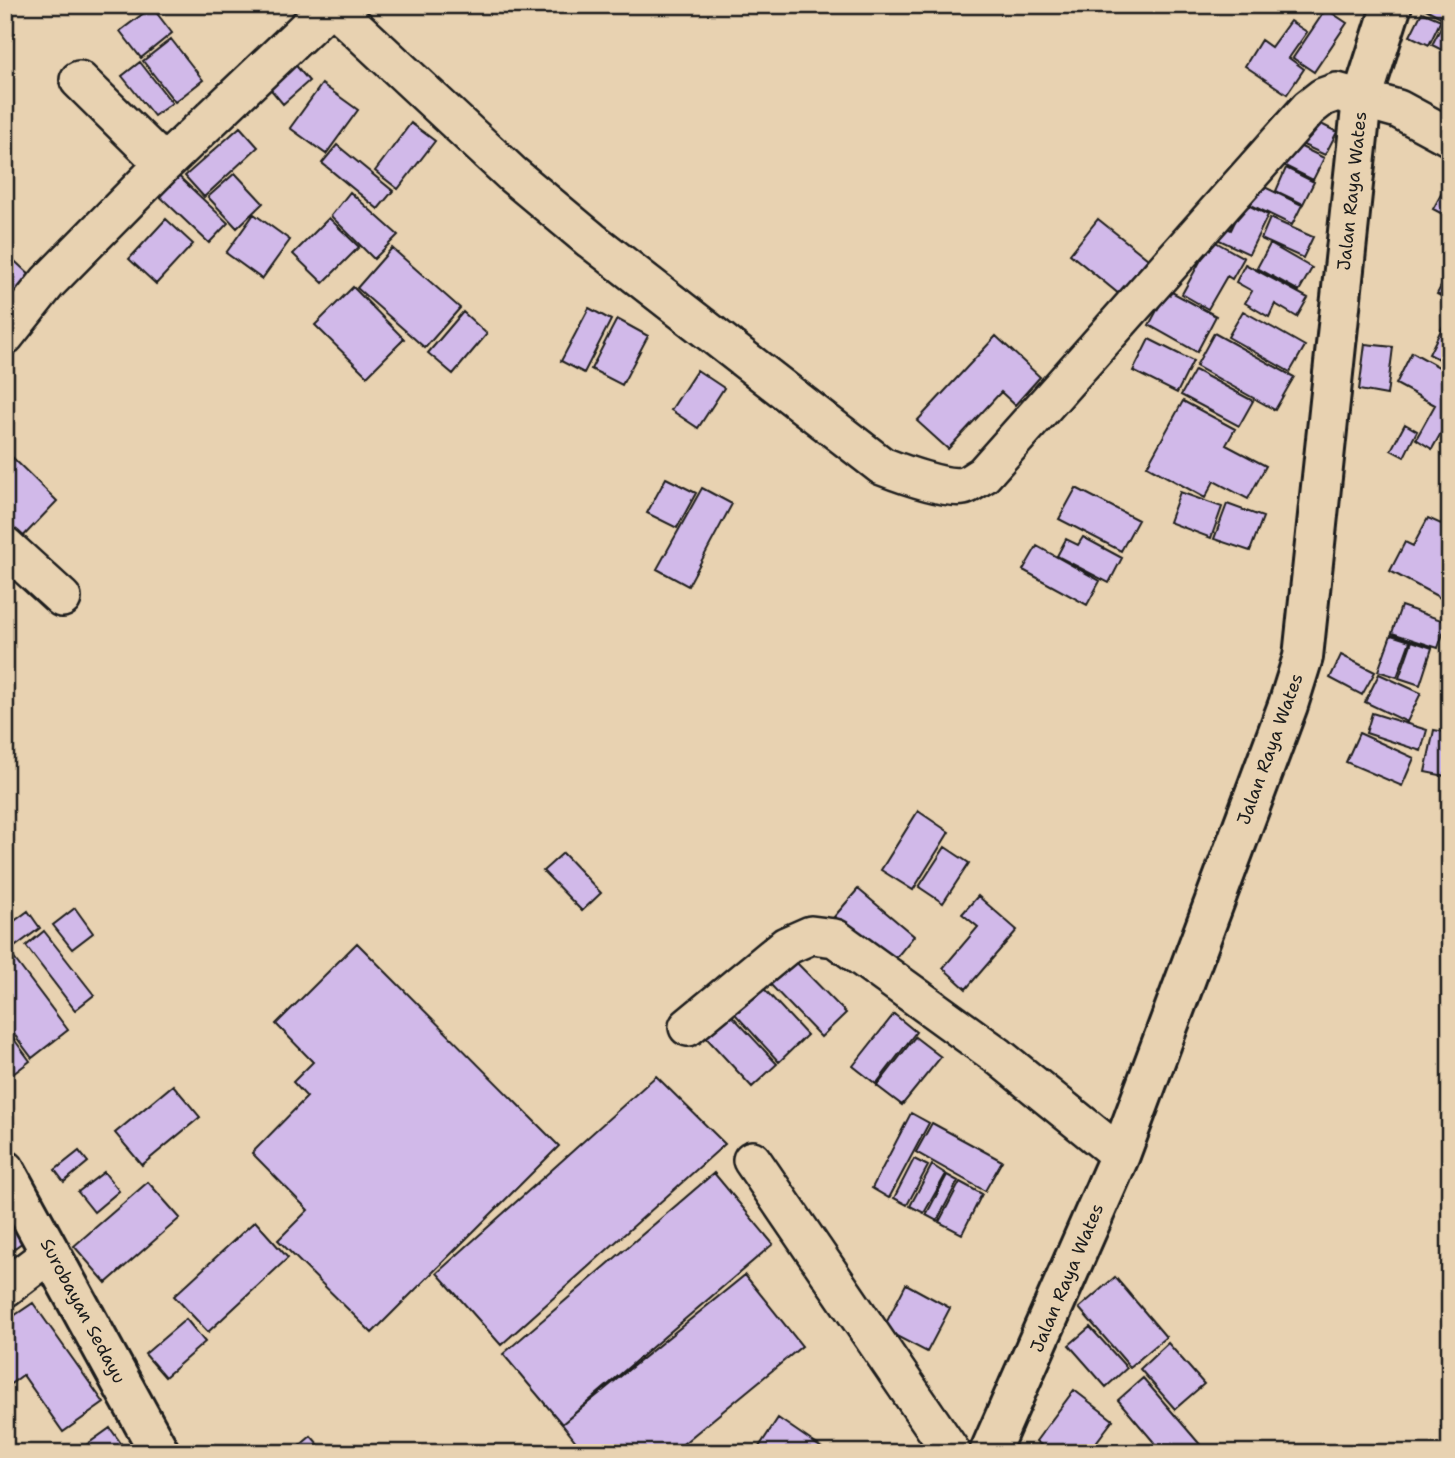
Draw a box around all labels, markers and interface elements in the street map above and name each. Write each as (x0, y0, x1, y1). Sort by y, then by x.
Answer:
street label: Jalan Raya Wates (1332, 110, 1372, 272)
street label: Jalan Raya Wates (1231, 670, 1309, 828)
street label: Jalan Raya Wates (1025, 1200, 1109, 1356)
street label: Surobayan Sedayu (35, 1234, 131, 1388)

